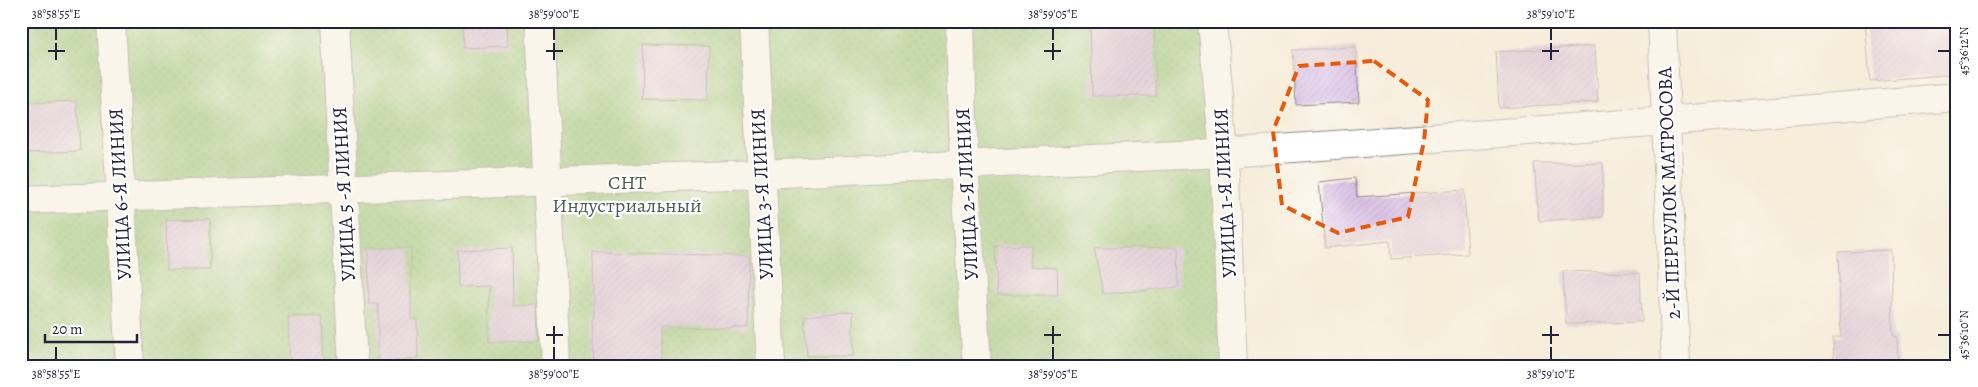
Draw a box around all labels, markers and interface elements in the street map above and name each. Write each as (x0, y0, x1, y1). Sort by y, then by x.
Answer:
text: 38°58'55"E (32, 6, 80, 22)
text: 38°59'00"E (529, 6, 579, 22)
text: 38°59'05"E (1028, 6, 1078, 22)
text: 38°59'10"E (1527, 6, 1575, 22)
text: 45°36'12"N (1956, 26, 1972, 75)
street label: 2-Й ПЕРЕУЛОК МАТРОСОВА (1651, 66, 1687, 320)
street label: УЛИЦА 5 -Я ЛИНИЯ (326, 106, 362, 282)
street label: УЛИЦА 6-Я ЛИНИЯ (102, 107, 138, 281)
street label: УЛИЦА 2-Я ЛИНИЯ (949, 107, 985, 281)
street label: УЛИЦА 1-Я ЛИНИЯ (1207, 107, 1243, 279)
street label: УЛИЦА 3-Я ЛИНИЯ (744, 108, 780, 280)
park label: СНТ Индустриальный (552, 169, 702, 219)
text: 45°36'10"N (1956, 310, 1972, 360)
scale bar (45, 312, 138, 344)
text: 20 m (52, 319, 83, 339)
text: 38°58'55"E (32, 366, 80, 382)
text: 38°59'00"E (529, 366, 579, 382)
text: 38°59'05"E (1028, 366, 1078, 382)
text: 38°59'10"E (1527, 366, 1575, 382)

